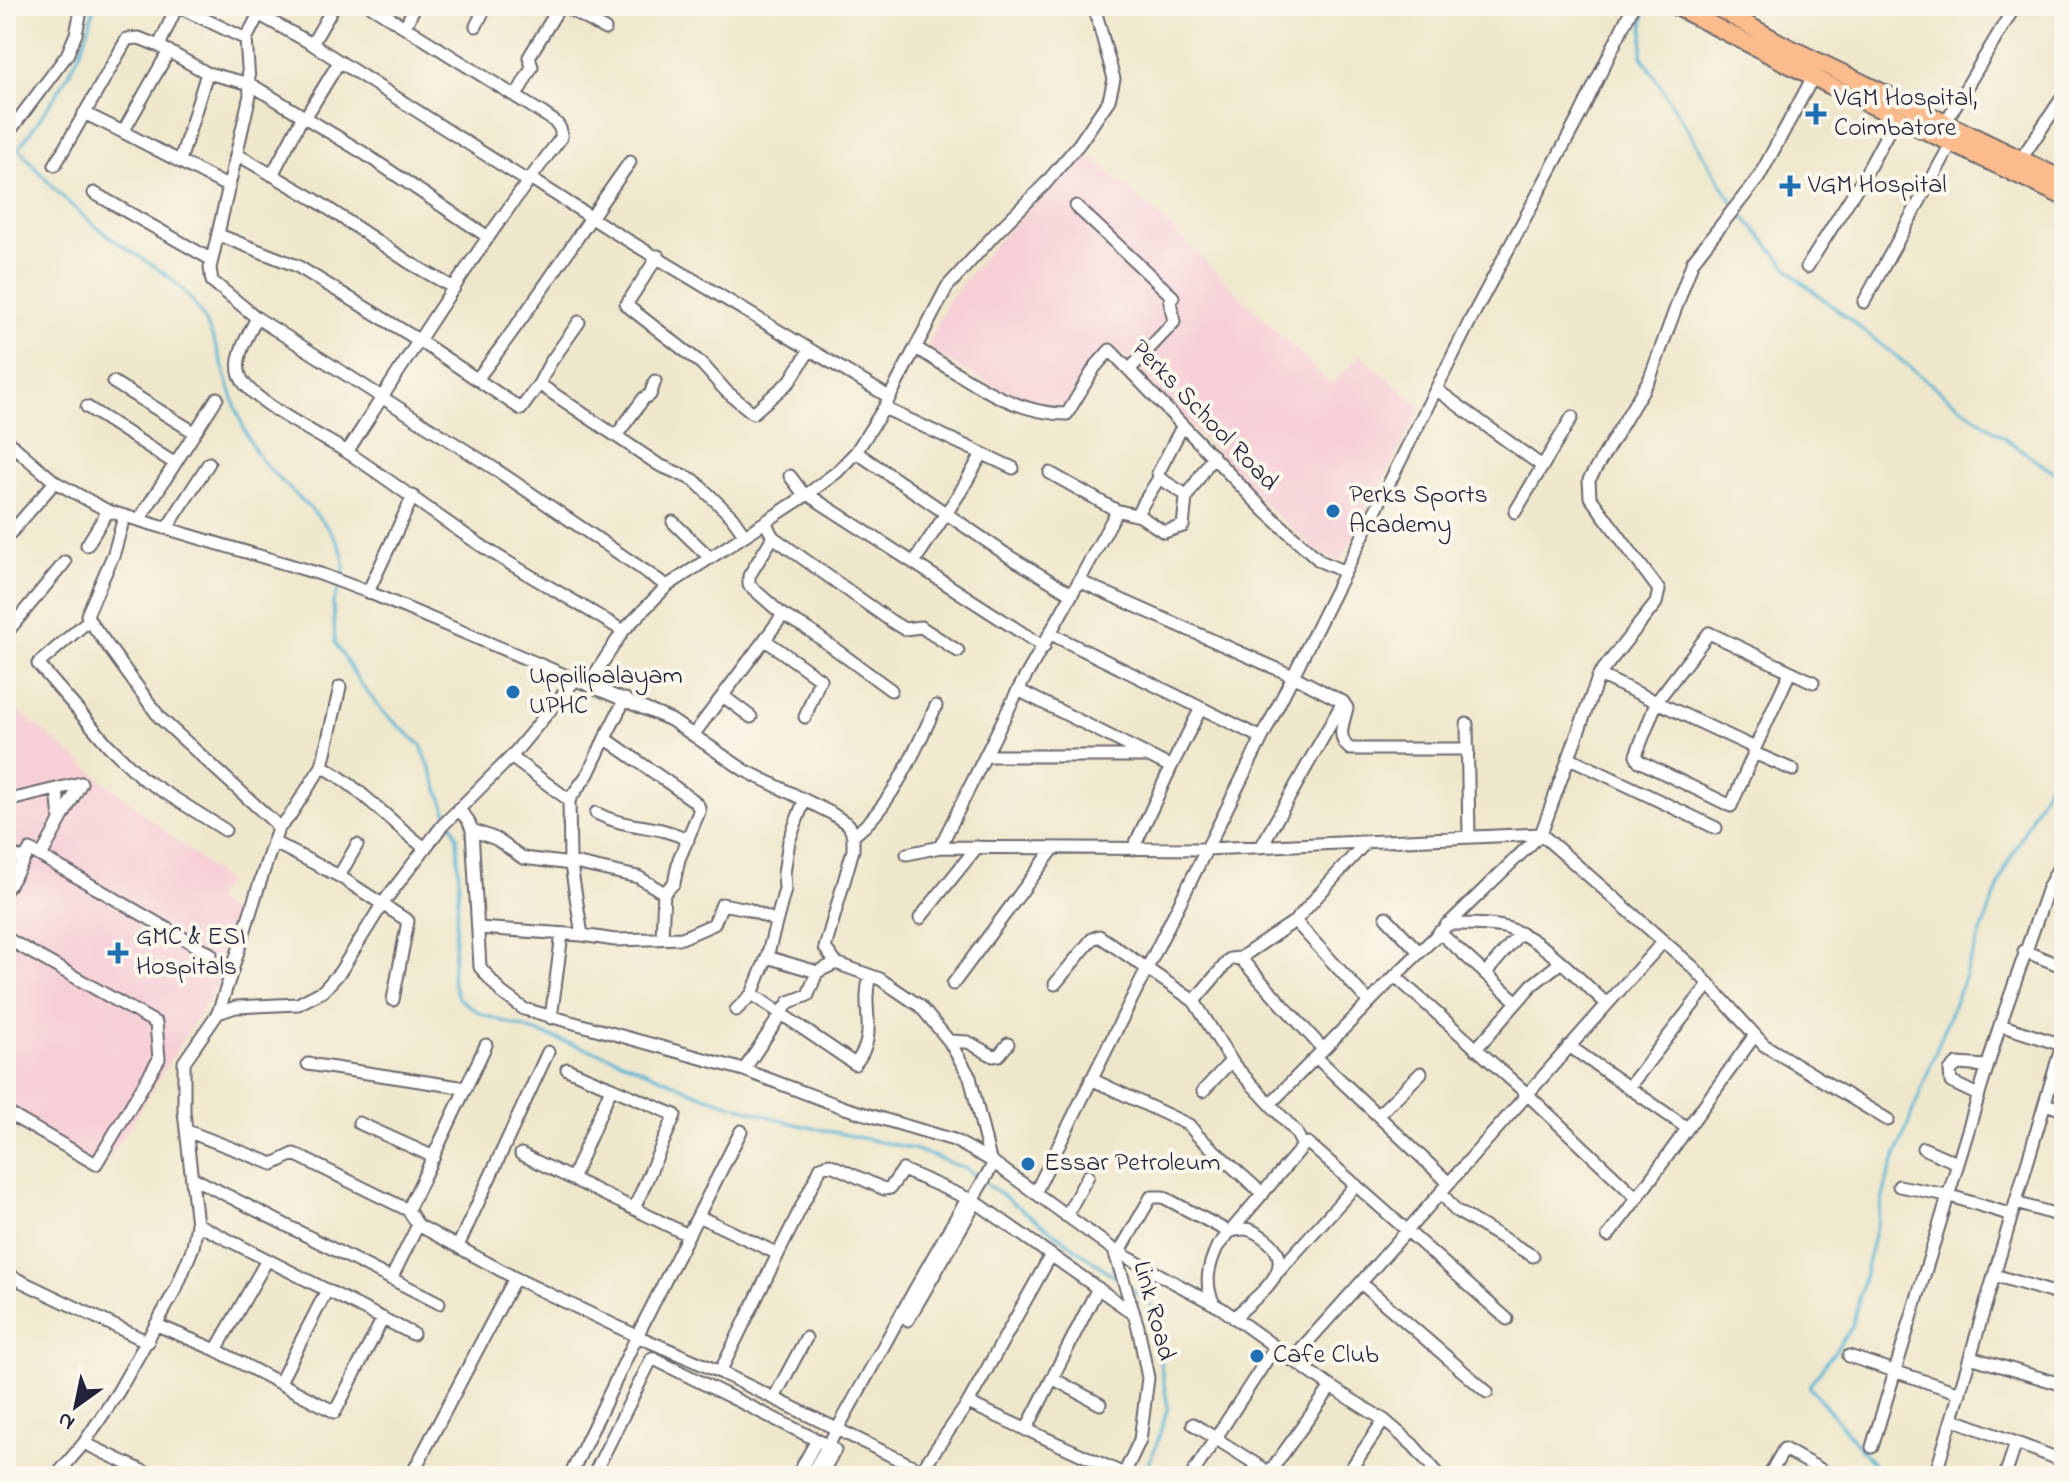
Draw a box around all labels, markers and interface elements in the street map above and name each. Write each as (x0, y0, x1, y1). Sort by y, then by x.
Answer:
place label: VGM Hospital, Coimbatore (1833, 80, 1977, 148)
marker: VGM Hospital, Coimbatore (1805, 103, 1827, 125)
place label: VGM Hospital (1807, 167, 1947, 205)
marker: VGM Hospital (1779, 175, 1801, 197)
street label: Perks School Road (1121, 331, 1287, 501)
place label: Perks Sports Academy (1349, 477, 1488, 545)
marker: Perks Sports Academy (1324, 502, 1342, 520)
place label: Uppilipalayam UPHC (529, 658, 683, 726)
marker: Uppilipalayam UPHC (504, 683, 522, 701)
place label: GMC & ESI Hospitals (136, 919, 246, 987)
marker: GMC & ESI Hospitals (107, 942, 129, 964)
place label: Essar Petroleum (1044, 1145, 1221, 1183)
marker: Essar Petroleum (1019, 1155, 1037, 1173)
street label: Link Road (1122, 1257, 1185, 1365)
place label: Cafe Club (1273, 1337, 1379, 1375)
marker: Cafe Club (1248, 1347, 1266, 1365)
north arrow (36, 1366, 116, 1446)
text: N (52, 1403, 82, 1438)

